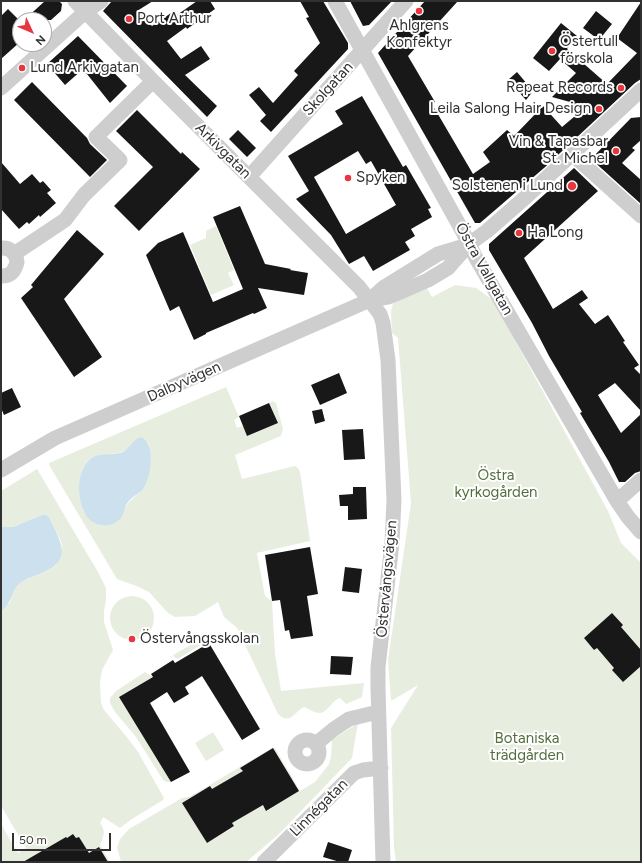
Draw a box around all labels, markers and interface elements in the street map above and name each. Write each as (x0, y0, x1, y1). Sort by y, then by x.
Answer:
marker: Ahlgrens Konfektyr (414, 6, 424, 16)
place label: Port Arthur (137, 10, 211, 28)
north arrow (12, 12, 52, 52)
marker: Port Arthur (124, 14, 134, 24)
place label: Ahlgrens Konfektyr (386, 17, 452, 52)
text: N (33, 32, 48, 48)
place label: Östertull förskola (560, 33, 618, 68)
marker: Östertull förskola (547, 46, 557, 56)
street label: Skolgatan (299, 58, 357, 120)
place label: Lund Arkivgatan (30, 59, 139, 77)
marker: Lund Arkivgatan (17, 63, 27, 73)
place label: Repeat Records (506, 79, 613, 97)
marker: Repeat Records (616, 83, 626, 93)
place label: Leila Salong Hair Design (430, 100, 591, 118)
marker: Leila Salong Hair Design (594, 104, 604, 114)
street label: Arkivgatan (191, 119, 255, 183)
place label: Vin & Tapasbar St. Michel (509, 133, 608, 168)
marker: Vin & Tapasbar St. Michel (611, 146, 621, 156)
place label: Spyken (356, 169, 405, 187)
marker: Spyken (343, 173, 353, 183)
place label: Solstenen i Lund (452, 177, 563, 195)
marker: Solstenen i Lund (566, 180, 578, 192)
street label: Östra Vallgatan (451, 220, 517, 318)
place label: Ha Long (527, 224, 583, 242)
marker: Ha Long (514, 228, 524, 238)
street label: Dalbyvägen (144, 358, 224, 406)
park label: Östra kyrkogården (455, 467, 537, 502)
street label: Östervångsvägen (373, 520, 401, 638)
place label: Östervångsskolan (140, 630, 259, 648)
marker: Östervångsskolan (127, 634, 137, 644)
park label: Botaniska trädgården (490, 730, 564, 765)
street label: Linnégatan (286, 775, 352, 841)
scale bar (14, 825, 113, 851)
text: 50 m (19, 833, 47, 847)

